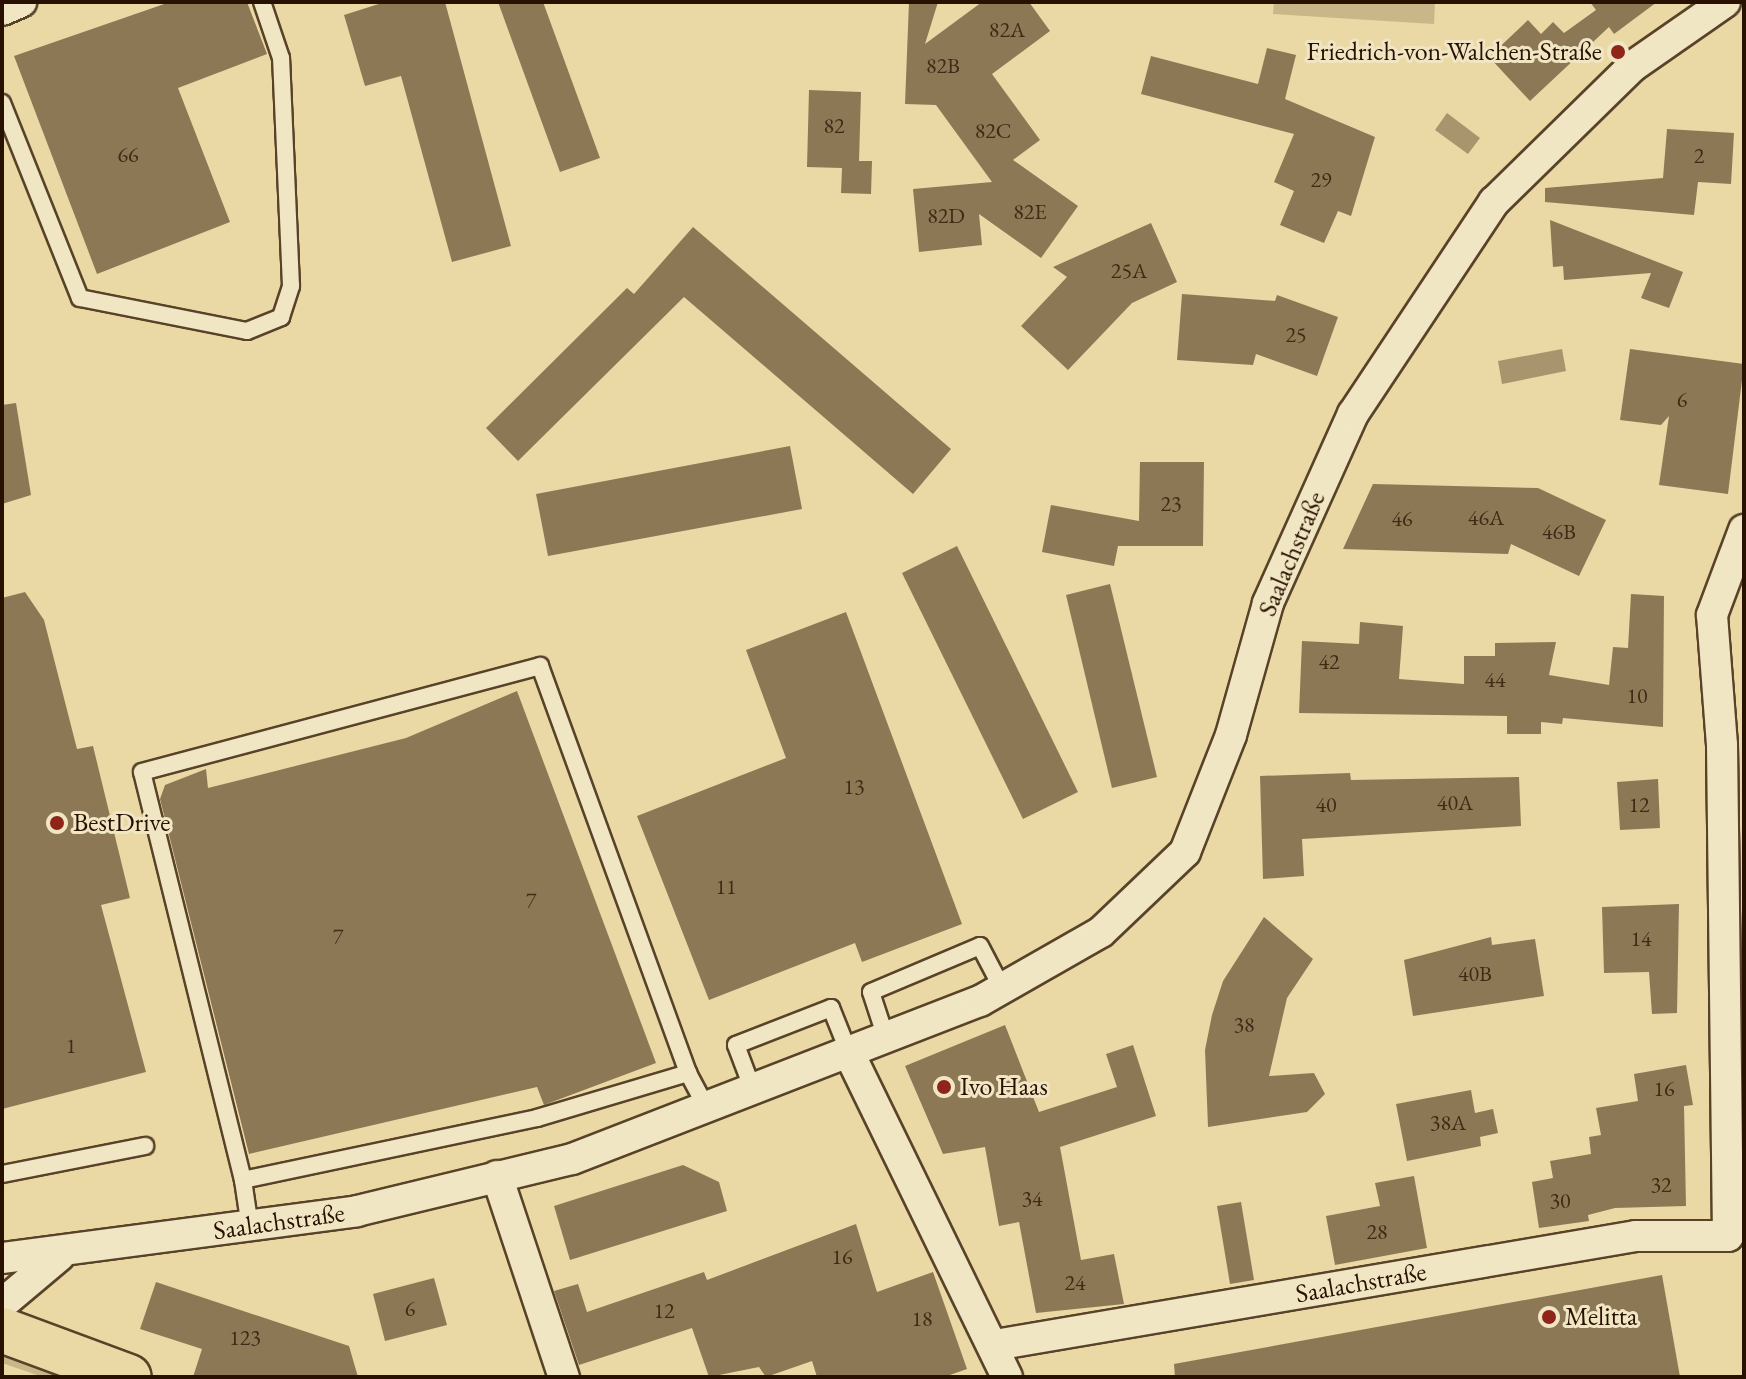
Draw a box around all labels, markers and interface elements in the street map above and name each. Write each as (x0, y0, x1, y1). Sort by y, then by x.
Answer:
house number: 82A (989, 17, 1025, 43)
place label: Friedrich-von-Walchen-Straße (1306, 36, 1602, 68)
marker: Friedrich-von-Walchen-Straße (1609, 43, 1627, 61)
house number: 82B (926, 53, 960, 79)
house number: 82 (823, 113, 845, 139)
house number: 82C (975, 118, 1011, 144)
house number: 66 (117, 142, 139, 168)
house number: 2 (1694, 143, 1704, 169)
house number: 29 (1310, 167, 1332, 193)
house number: 82E (1013, 199, 1047, 225)
house number: 82D (927, 203, 965, 229)
house number: 25A (1111, 258, 1147, 284)
house number: 25 (1285, 322, 1307, 348)
house number: 6 (1677, 387, 1687, 413)
street label: Saalachstraße (1252, 487, 1332, 621)
house number: 23 (1160, 491, 1182, 517)
house number: 46A (1468, 505, 1504, 531)
house number: 46 (1391, 506, 1413, 532)
house number: 46B (1542, 519, 1576, 545)
house number: 42 (1318, 649, 1340, 675)
house number: 44 (1484, 667, 1506, 693)
house number: 10 (1626, 683, 1648, 709)
house number: 13 (843, 774, 865, 800)
house number: 40A (1437, 790, 1473, 816)
house number: 40 (1315, 792, 1337, 818)
house number: 12 (1628, 792, 1650, 818)
place label: BestDrive (73, 807, 170, 839)
marker: BestDrive (48, 814, 66, 832)
house number: 11 (715, 874, 737, 900)
house number: 7 (526, 888, 536, 914)
house number: 7 (333, 924, 343, 950)
house number: 14 (1630, 926, 1652, 952)
house number: 40B (1458, 961, 1492, 987)
house number: 38 (1233, 1012, 1255, 1038)
house number: 1 (66, 1033, 76, 1059)
place label: Ivo Haas (960, 1071, 1048, 1103)
house number: 16 (1653, 1076, 1675, 1102)
marker: Ivo Haas (935, 1078, 953, 1096)
house number: 38A (1430, 1110, 1466, 1136)
house number: 32 (1650, 1172, 1672, 1198)
house number: 34 (1021, 1186, 1043, 1212)
house number: 30 (1549, 1188, 1571, 1214)
street label: Saalachstraße (211, 1197, 347, 1247)
house number: 28 (1366, 1219, 1388, 1245)
house number: 16 (831, 1244, 853, 1270)
street label: Saalachstraße (1293, 1256, 1429, 1310)
house number: 24 (1064, 1270, 1086, 1296)
house number: 6 (405, 1296, 415, 1322)
house number: 12 (653, 1298, 675, 1324)
place label: Melitta (1565, 1301, 1637, 1333)
house number: 18 (911, 1306, 933, 1332)
marker: Melitta (1540, 1308, 1558, 1326)
house number: 123 (229, 1325, 261, 1351)

